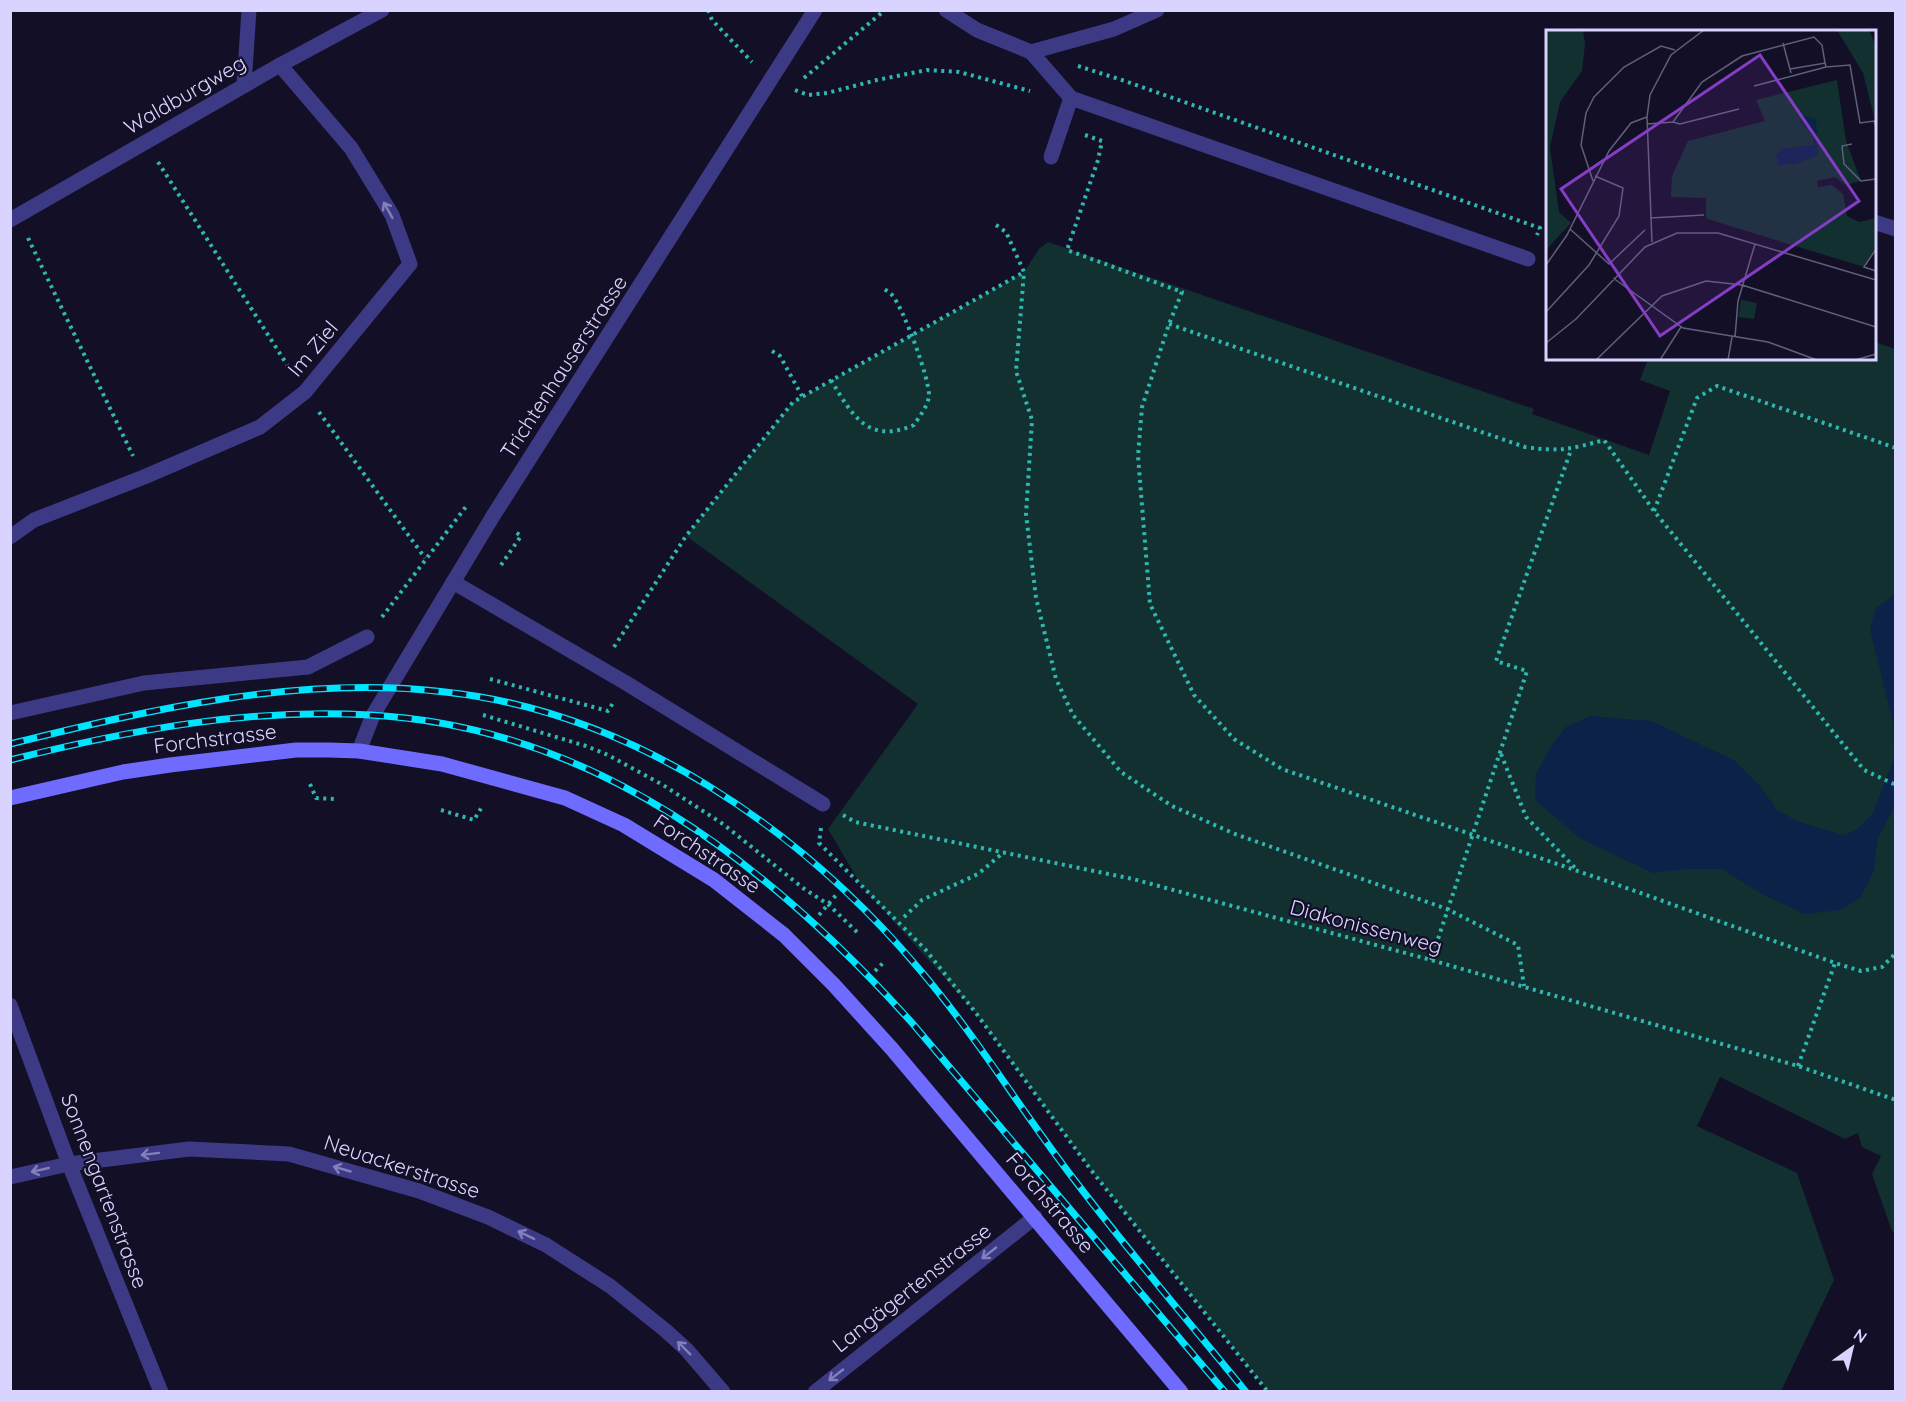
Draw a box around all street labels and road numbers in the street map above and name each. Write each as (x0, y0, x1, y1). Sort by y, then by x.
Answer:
street label: Waldburgweg (119, 49, 250, 139)
street label: Trichtenhauserstrasse (494, 270, 632, 463)
street label: Im Ziel (281, 315, 343, 382)
street label: Forchstrasse (152, 718, 278, 758)
street label: Forchstrasse (649, 808, 766, 899)
street label: Diakonissenweg (1287, 893, 1445, 959)
street label: Sonnengartenstrasse (56, 1090, 154, 1292)
street label: Neuackerstrasse (321, 1129, 484, 1204)
street label: Forchstrasse (1001, 1147, 1101, 1258)
street label: Langägertenstrasse (827, 1217, 996, 1357)

